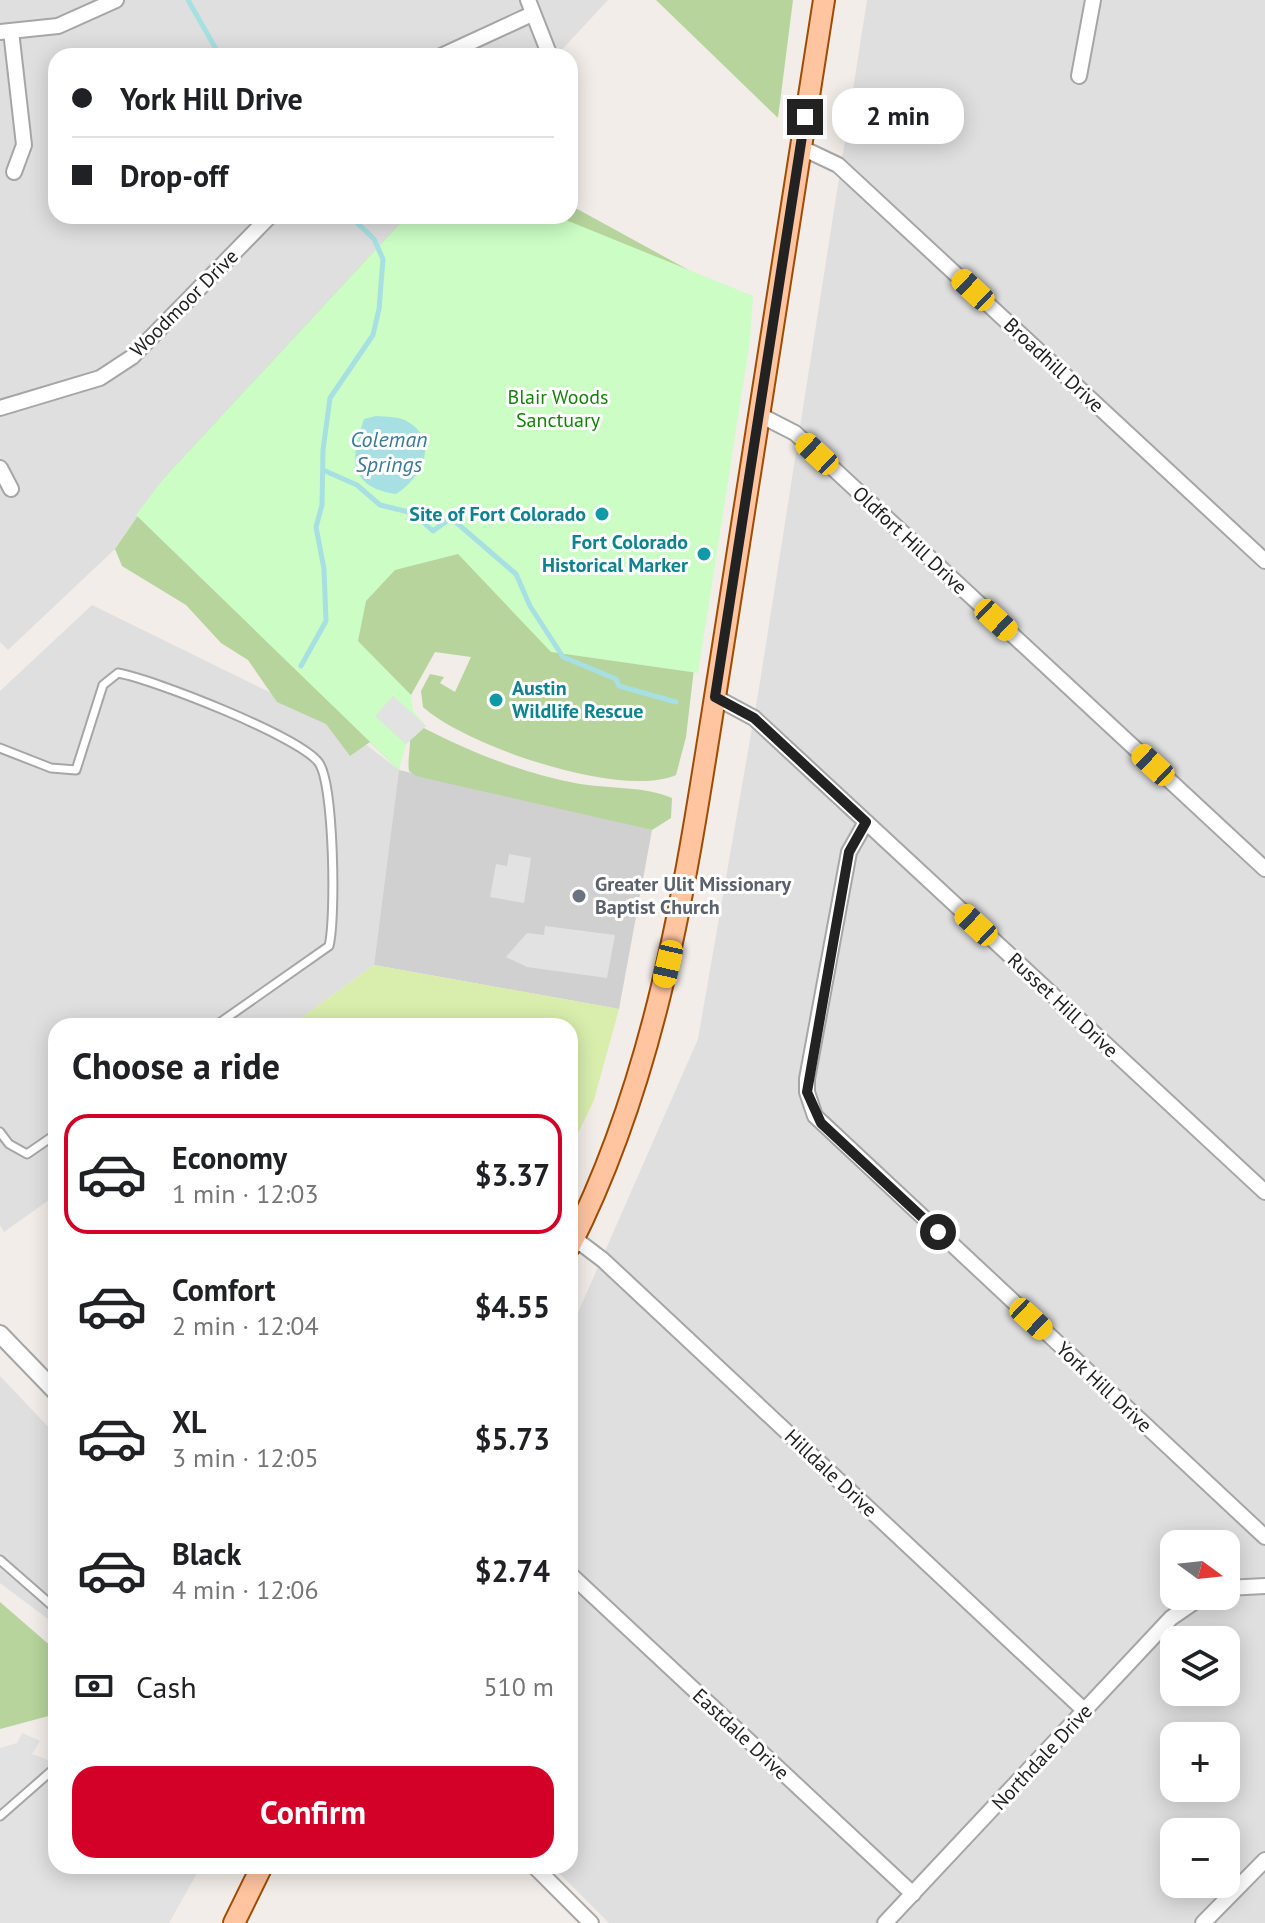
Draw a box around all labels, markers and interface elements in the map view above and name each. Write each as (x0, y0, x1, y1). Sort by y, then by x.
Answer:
text: York Hill Drive (120, 79, 303, 118)
callout: 2 min (833, 89, 965, 145)
route end (787, 99, 823, 135)
text: 2 min (866, 99, 930, 132)
text: Drop-off (120, 156, 228, 195)
street label: Woodmoor Drive (124, 243, 244, 363)
car (947, 265, 999, 315)
street label: Broadhill Drive (998, 312, 1110, 418)
park label: Blair Woods Sanctuary (508, 384, 608, 433)
water label: Coleman Springs (350, 425, 428, 478)
car (791, 429, 843, 479)
street label: Oldfort Hill Drive (847, 480, 973, 600)
place label: Site of Fort Colorado (409, 501, 586, 527)
marker: Site of Fort Colorado (593, 505, 611, 523)
place label: Fort Colorado Historical Marker (542, 529, 688, 578)
marker: Fort Colorado Historical Marker (695, 545, 713, 563)
car (970, 595, 1022, 645)
place label: Austin Wildlife Rescue (512, 675, 643, 724)
marker: Austin Wildlife Rescue (487, 691, 505, 709)
car (1127, 740, 1179, 790)
place label: Greater Ulit Missionary Baptist Church (595, 871, 791, 920)
marker: Greater Ulit Missionary Baptist Church (570, 887, 588, 905)
car (950, 900, 1002, 950)
car (651, 938, 685, 990)
street label: Russet Hill Drive (1002, 947, 1124, 1063)
text: Choose a ride (72, 1042, 280, 1089)
icon: car (76, 1138, 148, 1210)
text: Economy (172, 1138, 287, 1177)
text: $3.37 (475, 1155, 550, 1194)
text: 1 min · 12:03 (172, 1177, 319, 1210)
route start (920, 1214, 956, 1250)
icon: car (76, 1270, 148, 1342)
text: Comfort (172, 1270, 275, 1309)
text: $4.55 (475, 1287, 550, 1326)
car (1005, 1294, 1057, 1344)
text: 2 min · 12:04 (172, 1309, 319, 1342)
street label: York Hill Drive (1051, 1336, 1157, 1438)
icon: car (76, 1402, 148, 1474)
text: XL (172, 1402, 206, 1441)
text: $5.73 (475, 1419, 550, 1458)
street label: Hilldale Drive (779, 1423, 883, 1523)
text: 3 min · 12:05 (172, 1441, 319, 1474)
north arrow (1160, 1530, 1240, 1610)
map controls (1160, 1530, 1240, 1898)
icon: car (76, 1534, 148, 1606)
text: Black (172, 1534, 241, 1573)
text: $2.74 (475, 1551, 550, 1590)
text: 4 min · 12:06 (172, 1573, 319, 1606)
button: layers (1160, 1626, 1240, 1706)
icon: cash (72, 1664, 116, 1708)
text: Cash (136, 1667, 197, 1706)
text: 510 m (483, 1670, 554, 1703)
street label: Eastdale Drive (687, 1683, 795, 1785)
street label: Northdale Drive (986, 1698, 1098, 1816)
button: + (1160, 1722, 1240, 1802)
button: Confirm (72, 1766, 554, 1858)
button: − (1160, 1818, 1240, 1898)

